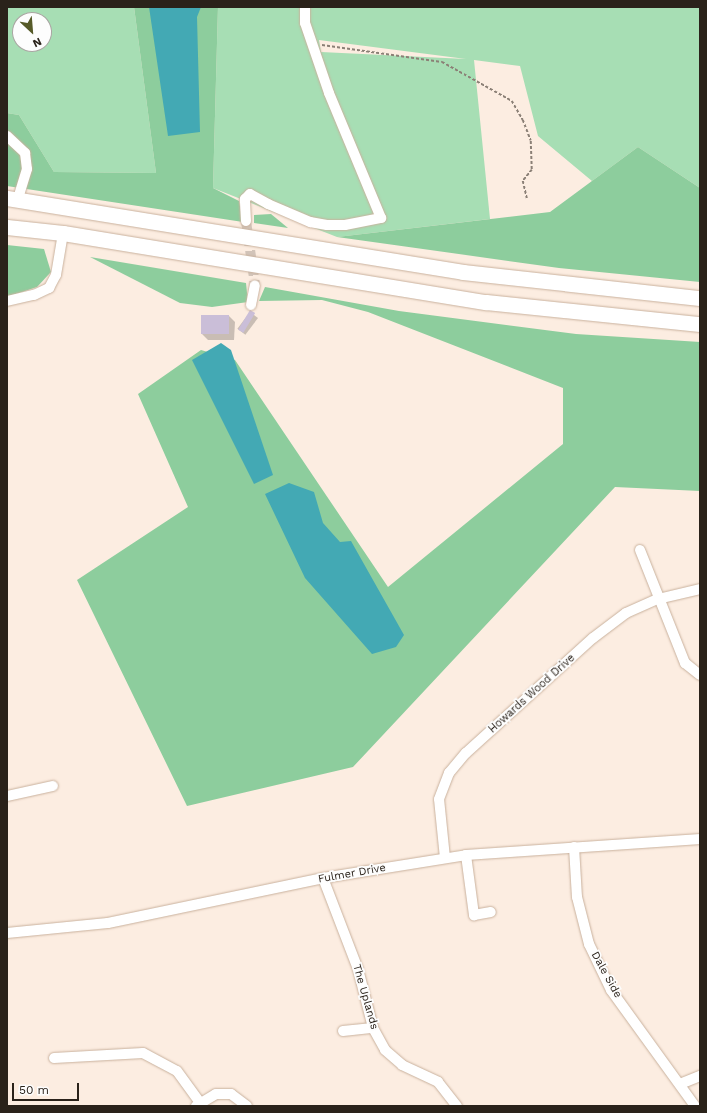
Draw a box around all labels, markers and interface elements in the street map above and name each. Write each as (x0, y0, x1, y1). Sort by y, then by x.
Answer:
north arrow (12, 12, 52, 52)
text: N (31, 35, 44, 50)
street label: Howards Wood Drive (486, 652, 578, 736)
street label: Fulmer Drive (317, 862, 387, 886)
street label: Dale Side (588, 950, 624, 1000)
street label: The Uplands (349, 963, 381, 1031)
scale bar (14, 1075, 81, 1101)
text: 50 m (19, 1083, 49, 1097)

